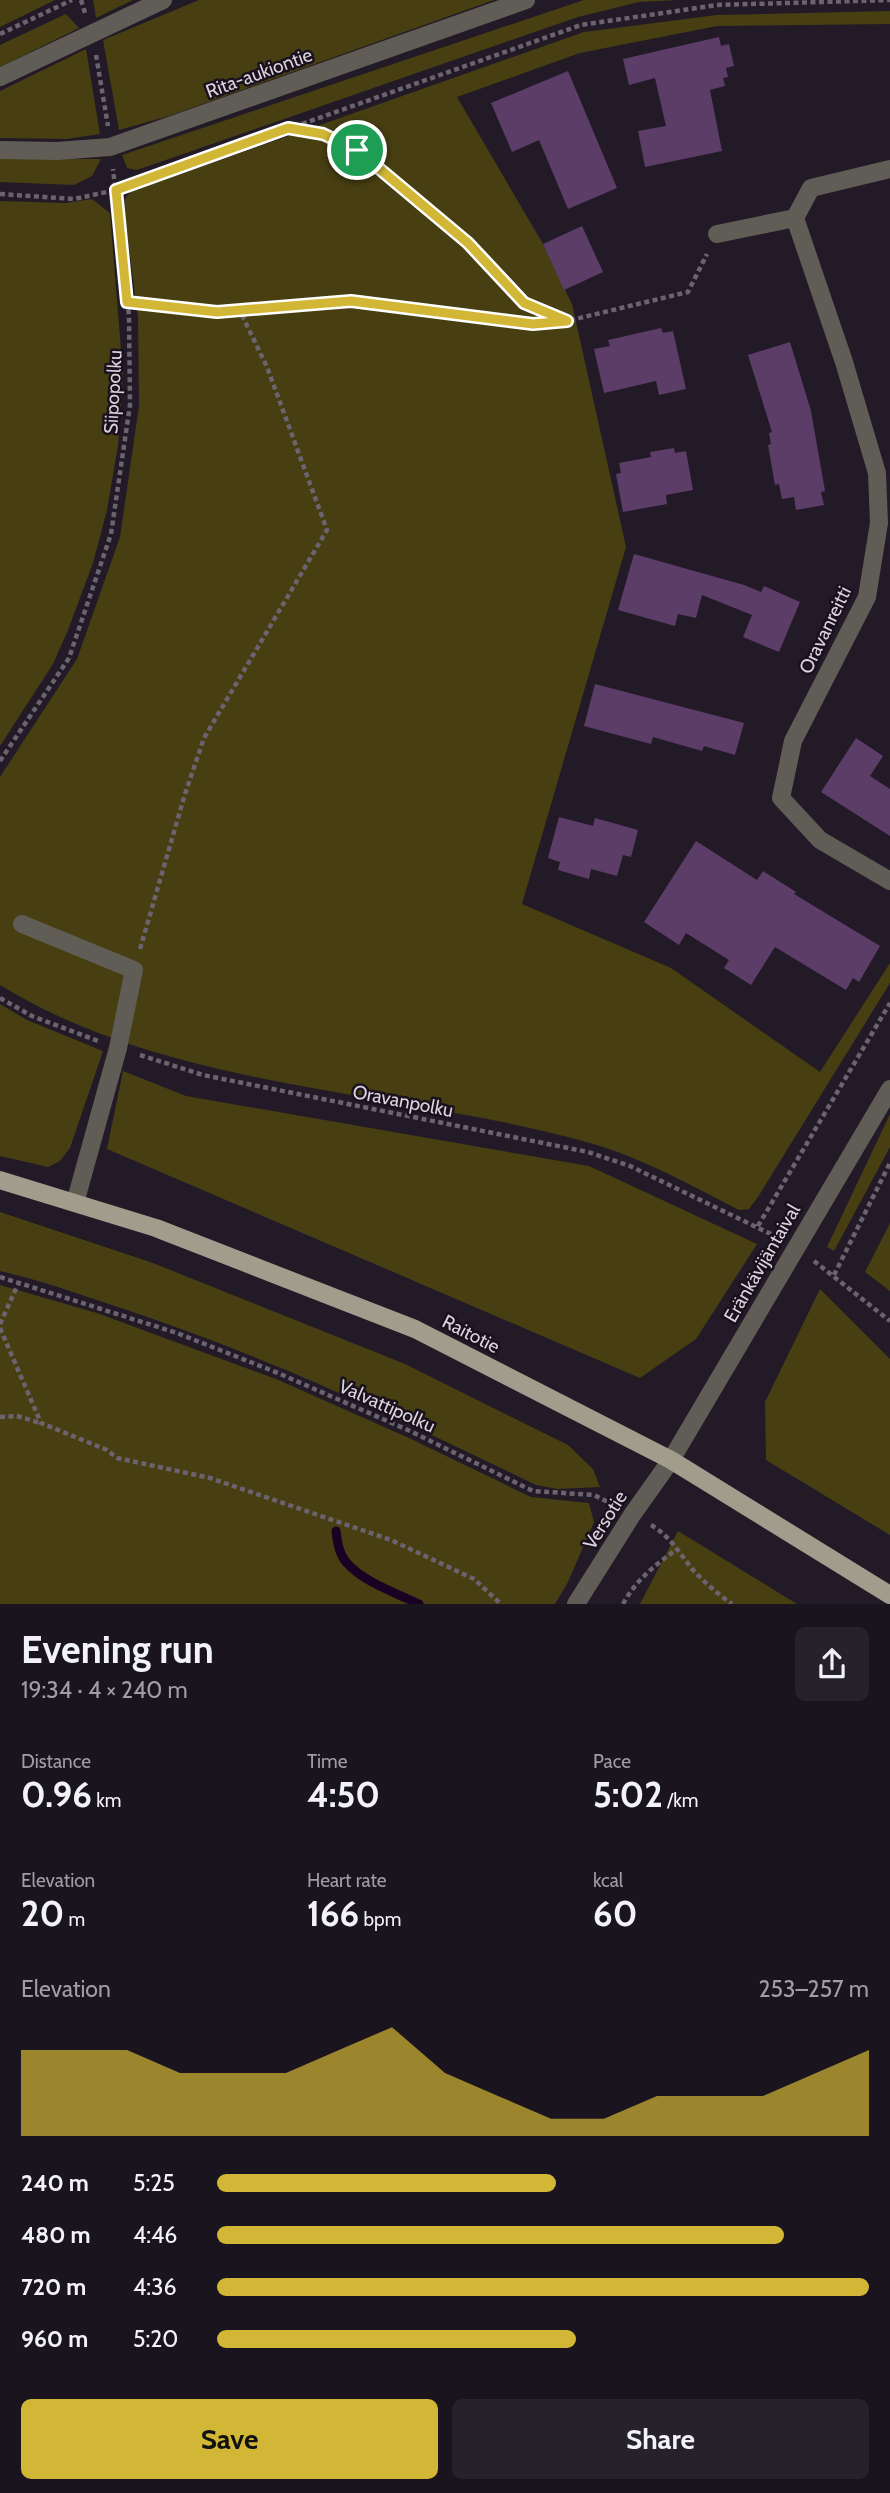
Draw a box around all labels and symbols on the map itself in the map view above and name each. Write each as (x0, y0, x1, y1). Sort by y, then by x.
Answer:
street label: Rita-aukiontie (203, 43, 316, 103)
pin (327, 120, 387, 180)
street label: Siipopolku (99, 349, 127, 435)
street label: Oravanreitti (794, 583, 856, 677)
street label: Oravanpolku (351, 1080, 455, 1122)
street label: Eränkävijäntaival (719, 1199, 805, 1326)
street label: Raitotie (438, 1310, 504, 1358)
street label: Valvattipolku (335, 1374, 439, 1438)
street label: Versotie (578, 1486, 632, 1553)

